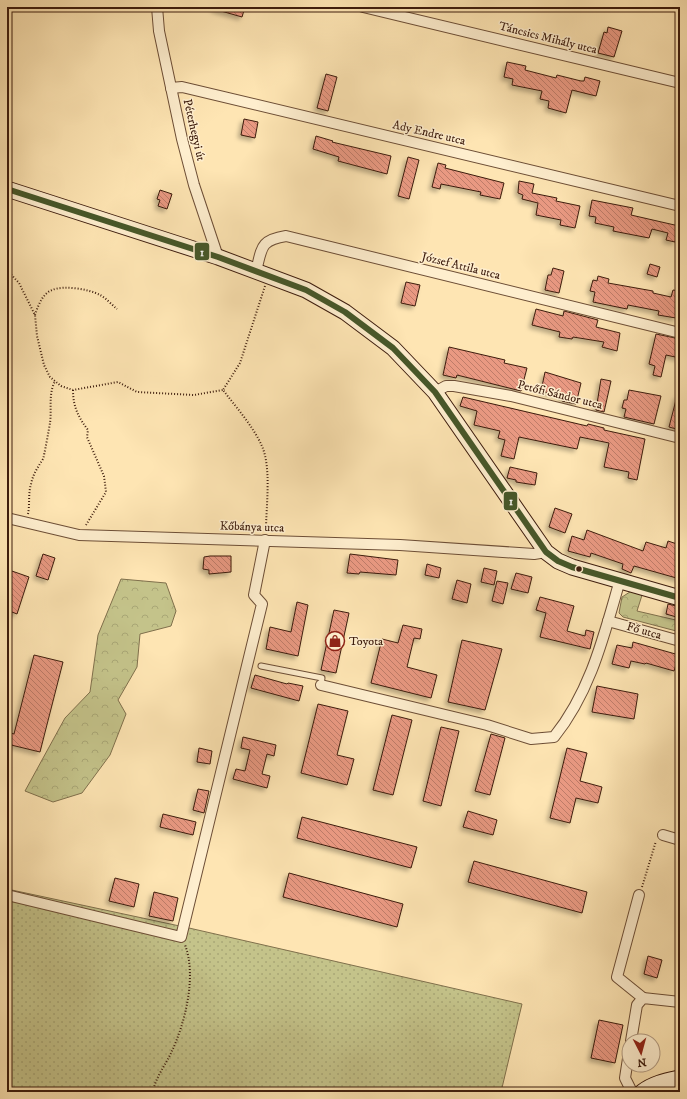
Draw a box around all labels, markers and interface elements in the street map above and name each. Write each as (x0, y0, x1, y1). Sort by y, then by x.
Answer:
street label: Táncsics Mihály utca (497, 19, 600, 58)
street label: Péterhegyi út (180, 98, 208, 163)
street label: Ady Endre utca (391, 117, 468, 149)
line badge: 1 (194, 242, 210, 261)
text: 1 (200, 246, 204, 260)
street label: József Attila utca (419, 249, 503, 283)
street label: Petőfi Sándor utca (516, 377, 605, 413)
line badge: 1 (503, 491, 518, 511)
text: 1 (509, 495, 513, 509)
street label: Kőbánya utca (220, 518, 285, 536)
unlabelled marker (574, 564, 584, 574)
street label: Fő utca (625, 619, 664, 643)
shop icon: Toyota (324, 630, 346, 652)
place label: Toyota (349, 634, 384, 649)
north arrow (621, 1033, 661, 1073)
text: N (637, 1055, 647, 1069)

